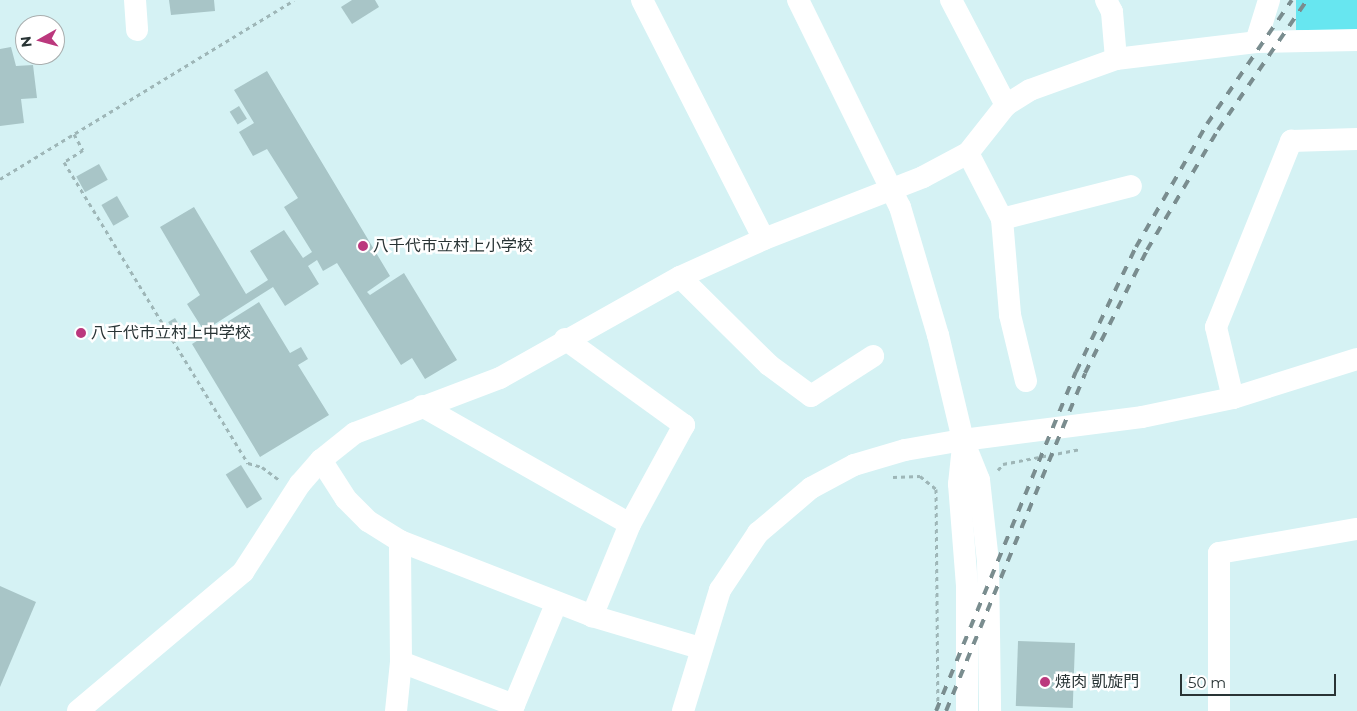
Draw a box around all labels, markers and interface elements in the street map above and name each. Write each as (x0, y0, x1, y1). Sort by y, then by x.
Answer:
north arrow (15, 15, 65, 65)
text: N (16, 35, 36, 48)
place label: 八千代市立村上小学校 (373, 236, 533, 256)
marker: 八千代市立村上小学校 (357, 240, 369, 252)
place label: 八千代市立村上中学校 (91, 323, 251, 343)
marker: 八千代市立村上中学校 (75, 327, 87, 339)
scale bar (1182, 664, 1338, 696)
place label: 焼肉 凱旋門 (1055, 672, 1139, 692)
text: 50 m (1188, 673, 1226, 692)
marker: 焼肉 凱旋門 (1039, 676, 1051, 688)

